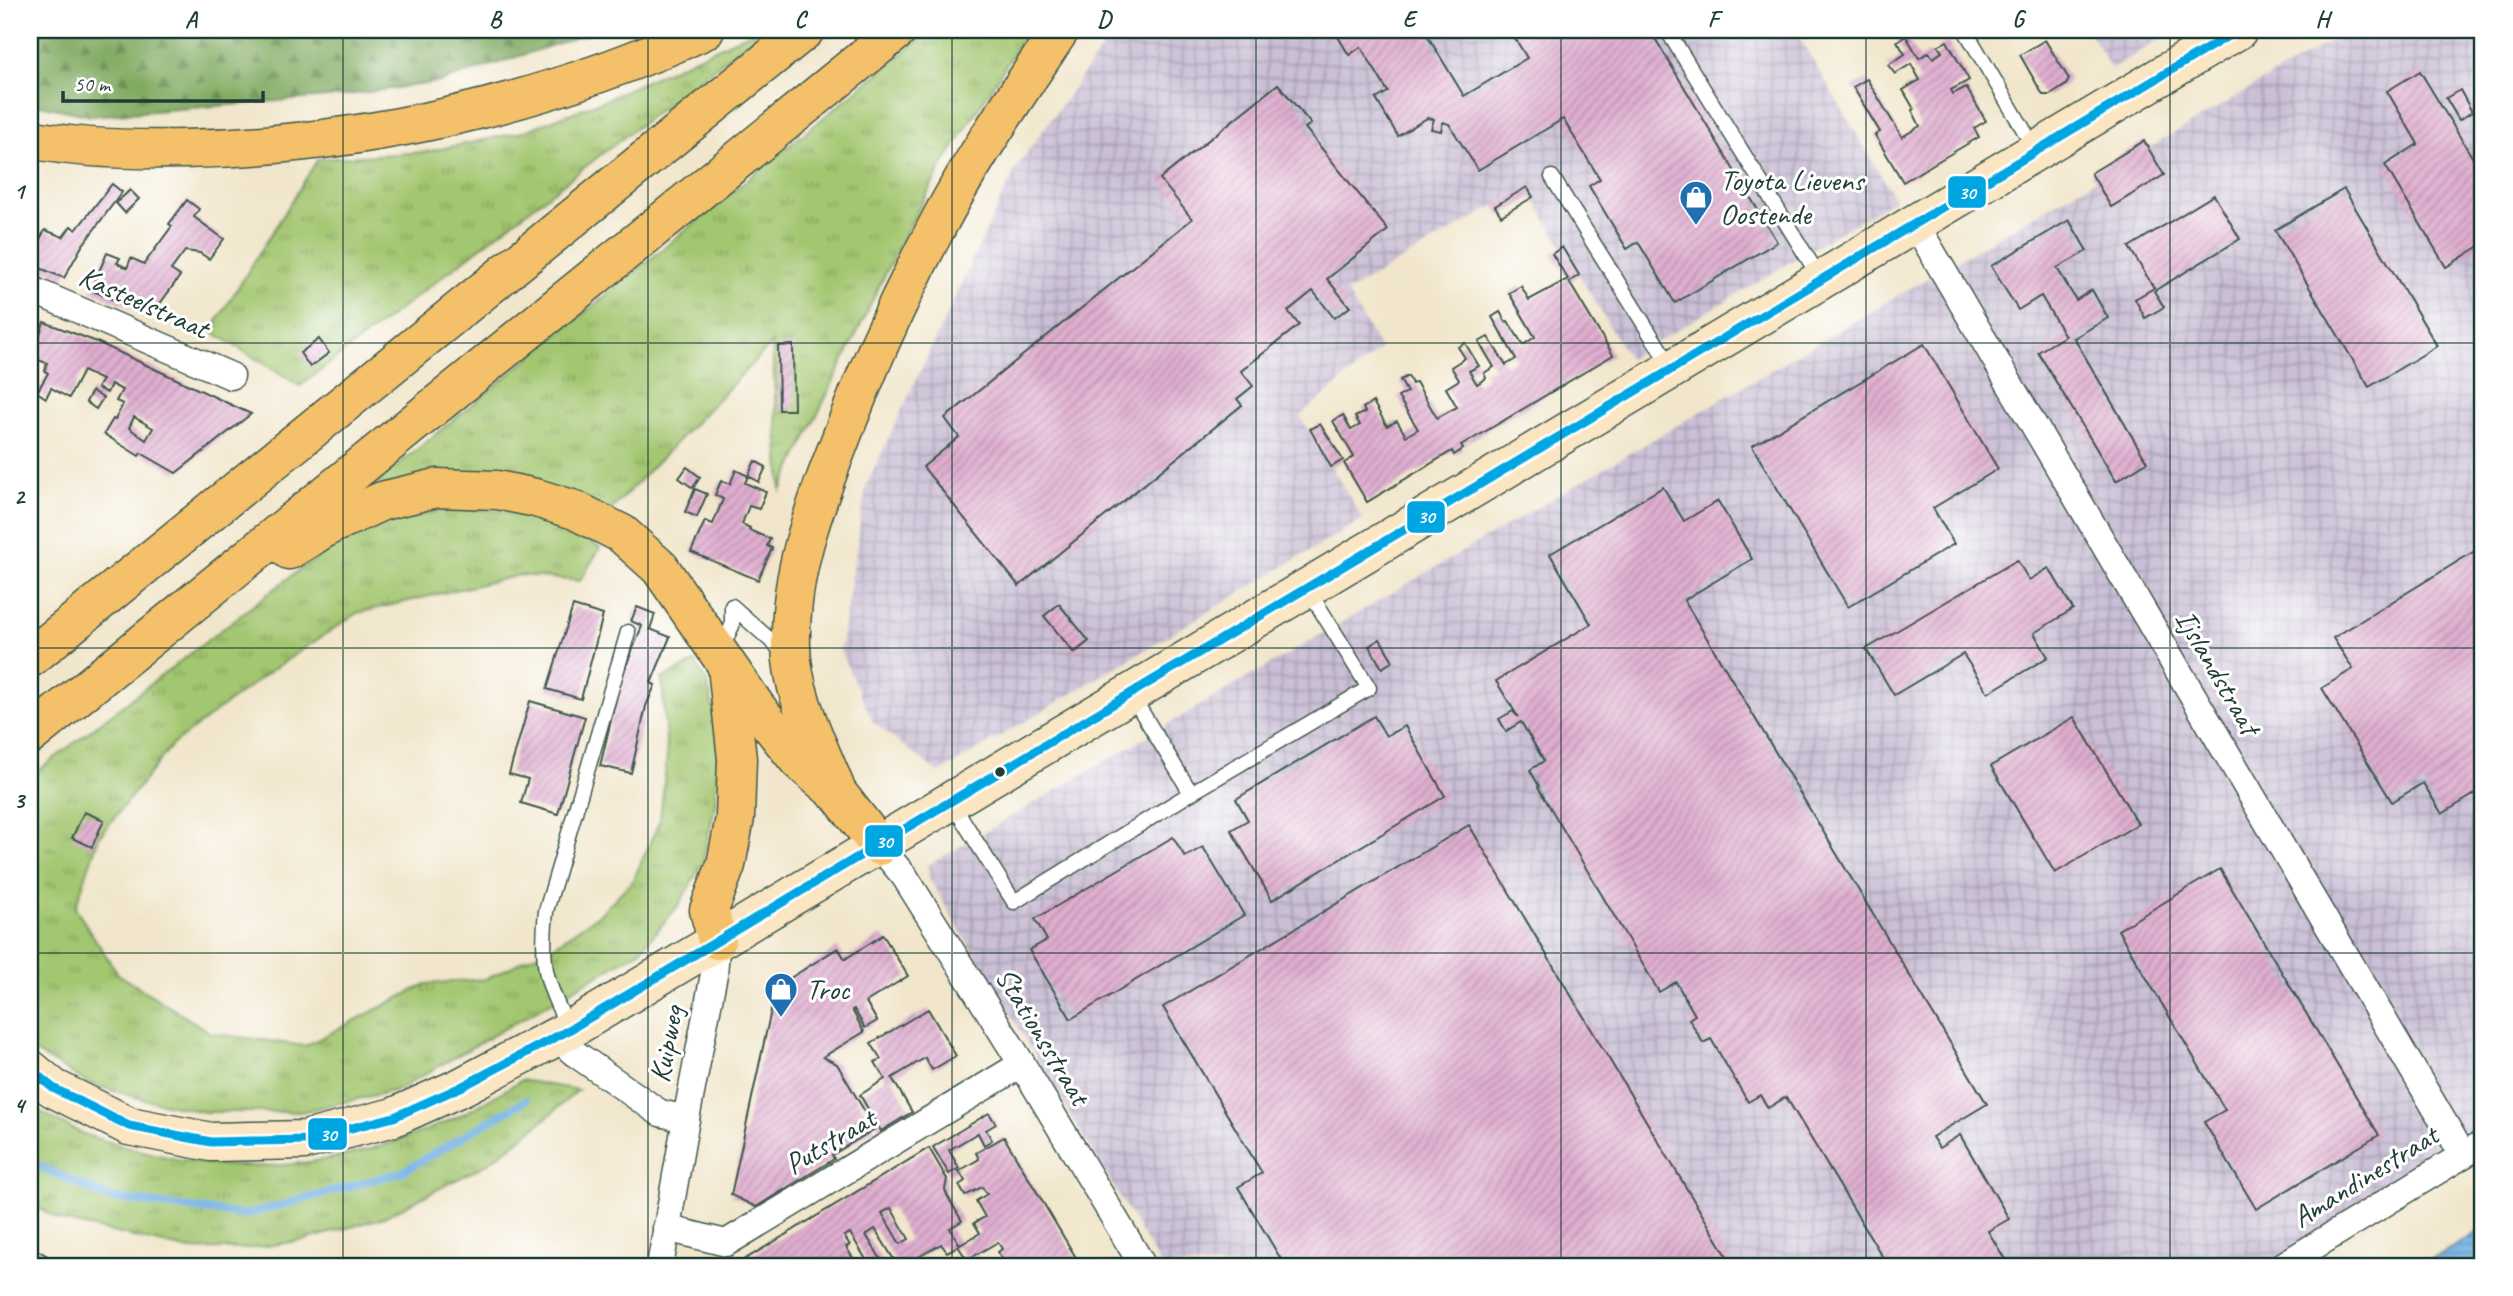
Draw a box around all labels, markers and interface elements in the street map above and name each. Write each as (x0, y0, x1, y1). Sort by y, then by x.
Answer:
text: A (185, 5, 199, 34)
text: B (489, 5, 503, 34)
text: C (795, 5, 809, 34)
text: D (1097, 5, 1113, 34)
text: E (1403, 5, 1419, 34)
text: F (1708, 5, 1724, 34)
text: G (2012, 5, 2027, 34)
text: H (2315, 5, 2333, 34)
scale bar (63, 60, 262, 104)
text: 50 m (74, 71, 112, 97)
place label: Toyota Lievens Oostende (1720, 161, 1866, 233)
line badge: 30 (1947, 175, 1987, 209)
text: 1 (14, 177, 27, 206)
shop icon: Toyota Lievens Oostende (1677, 178, 1715, 227)
text: 30 (1958, 181, 1978, 205)
street label: Kasteelstraat (73, 257, 217, 349)
text: 2 (14, 482, 27, 511)
line badge: 30 (1406, 500, 1446, 534)
text: 30 (1417, 505, 1437, 529)
street label: Ijslandstraat (2167, 603, 2271, 745)
unlabelled marker (993, 765, 1007, 779)
text: 3 (14, 786, 27, 815)
line badge: 30 (864, 824, 904, 858)
text: 30 (875, 830, 895, 854)
street label: Stationsstraat (987, 960, 1101, 1114)
shop icon: Troc (762, 970, 800, 1019)
place label: Troc (806, 970, 851, 1008)
street label: Kuipweg (640, 1000, 692, 1085)
text: 4 (14, 1091, 27, 1120)
street label: Putstraat (778, 1098, 885, 1183)
street label: Amandinestraat (2285, 1115, 2448, 1236)
line badge: 30 (307, 1117, 348, 1151)
text: 30 (319, 1123, 339, 1147)

